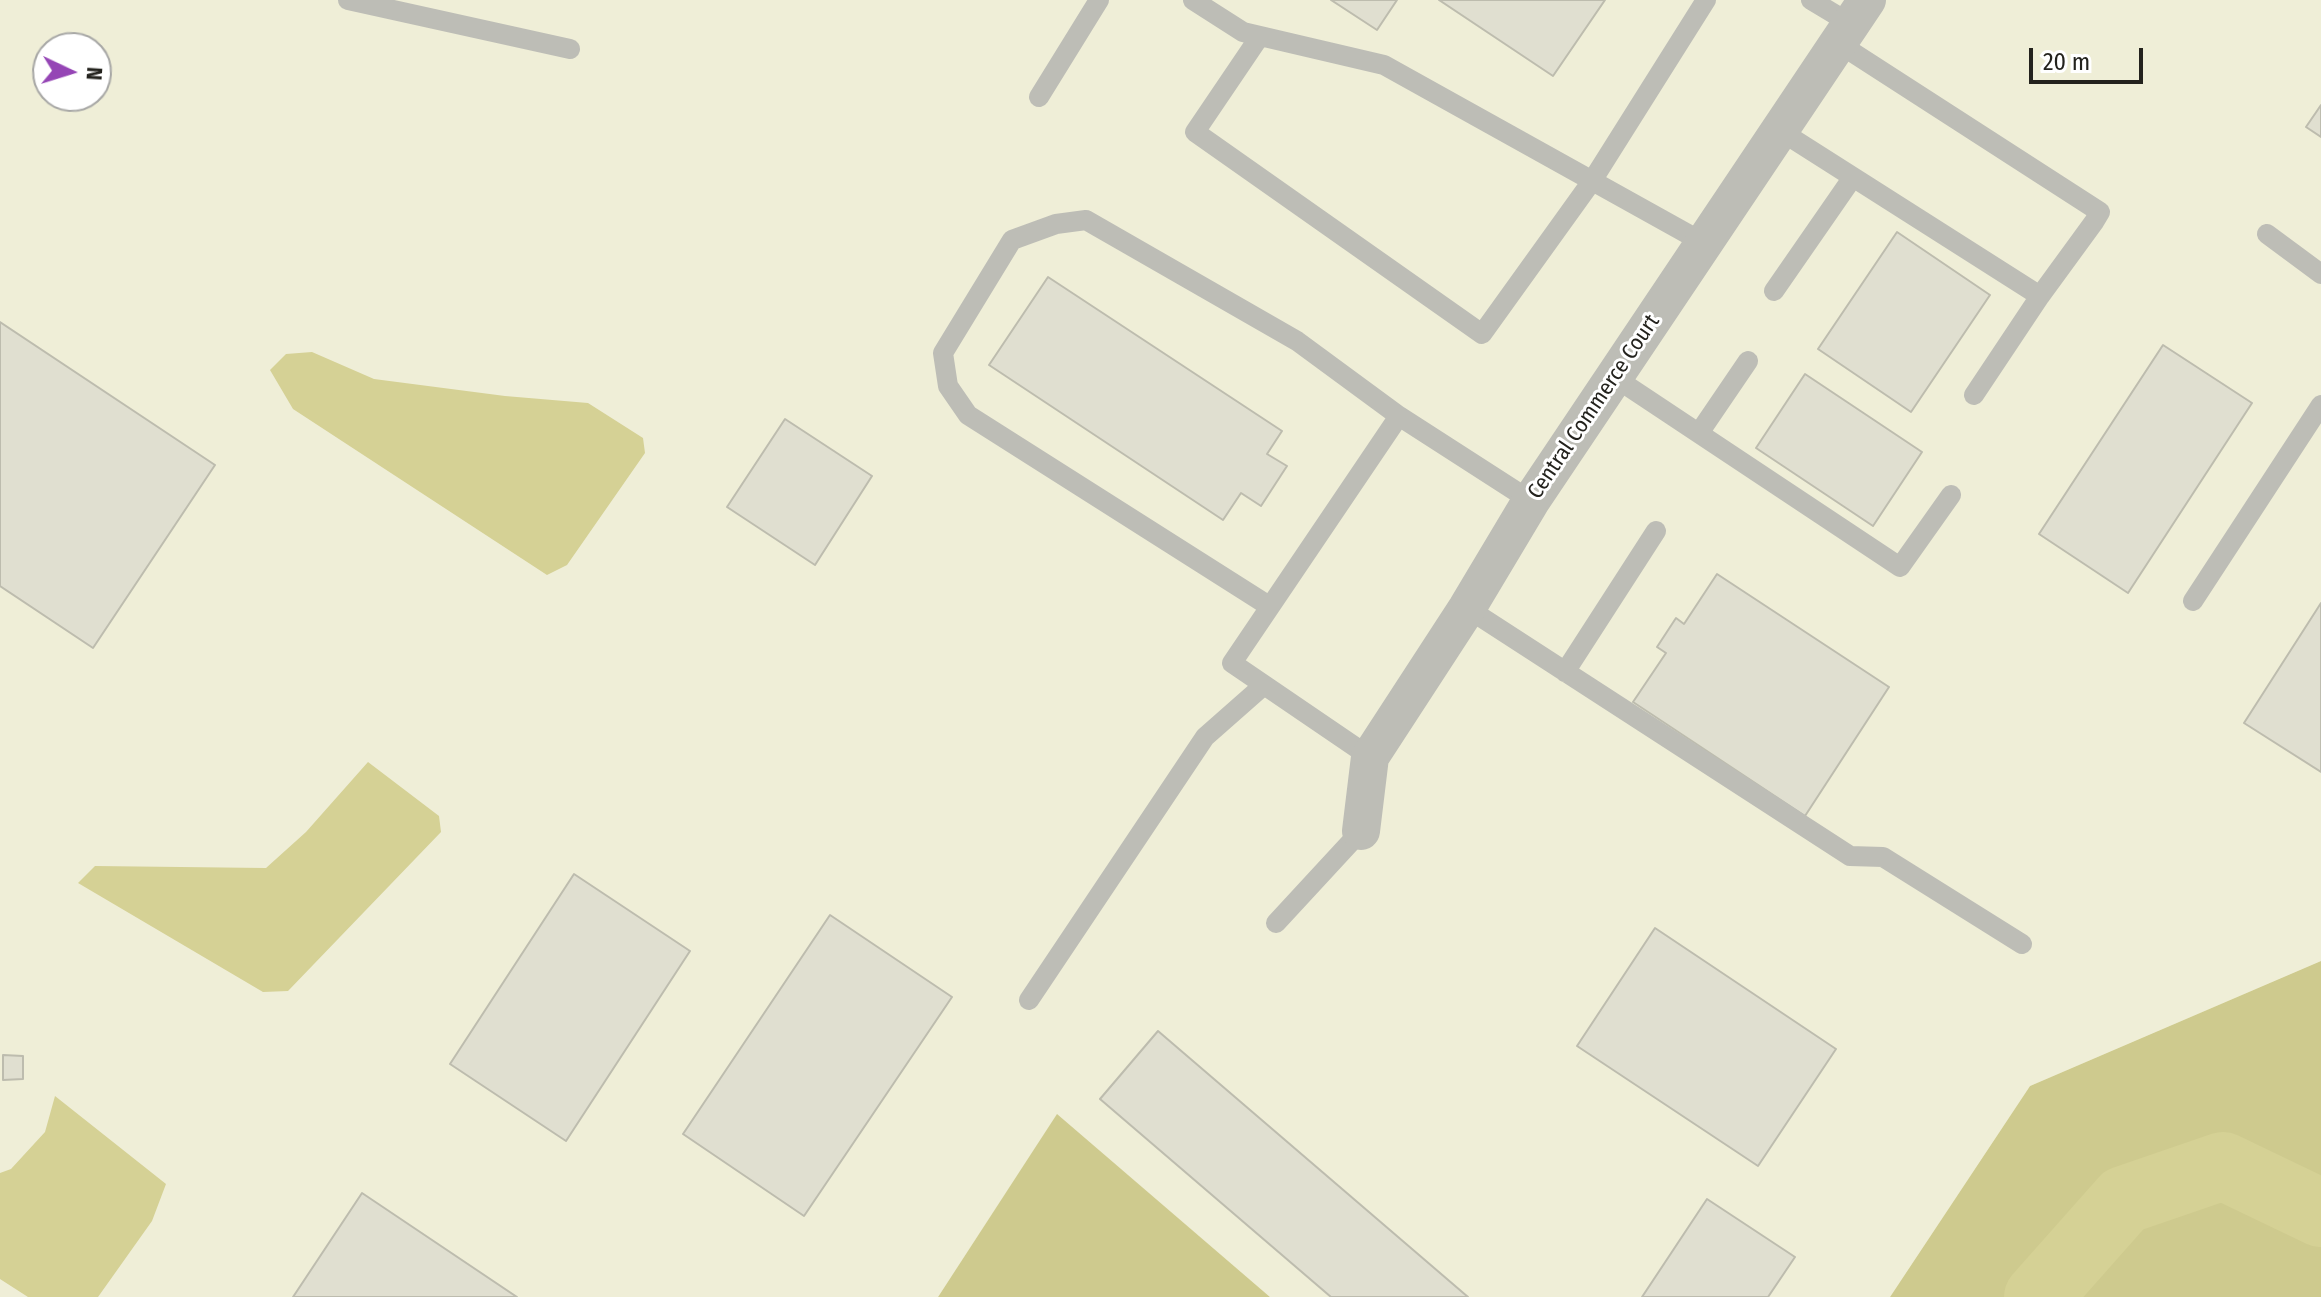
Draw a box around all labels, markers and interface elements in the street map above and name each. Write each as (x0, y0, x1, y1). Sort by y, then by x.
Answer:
north arrow (32, 32, 112, 112)
scale bar (2033, 32, 2147, 82)
text: 20 m (2043, 48, 2090, 76)
text: N (81, 66, 108, 81)
street label: Central Commerce Court (1522, 310, 1666, 504)

